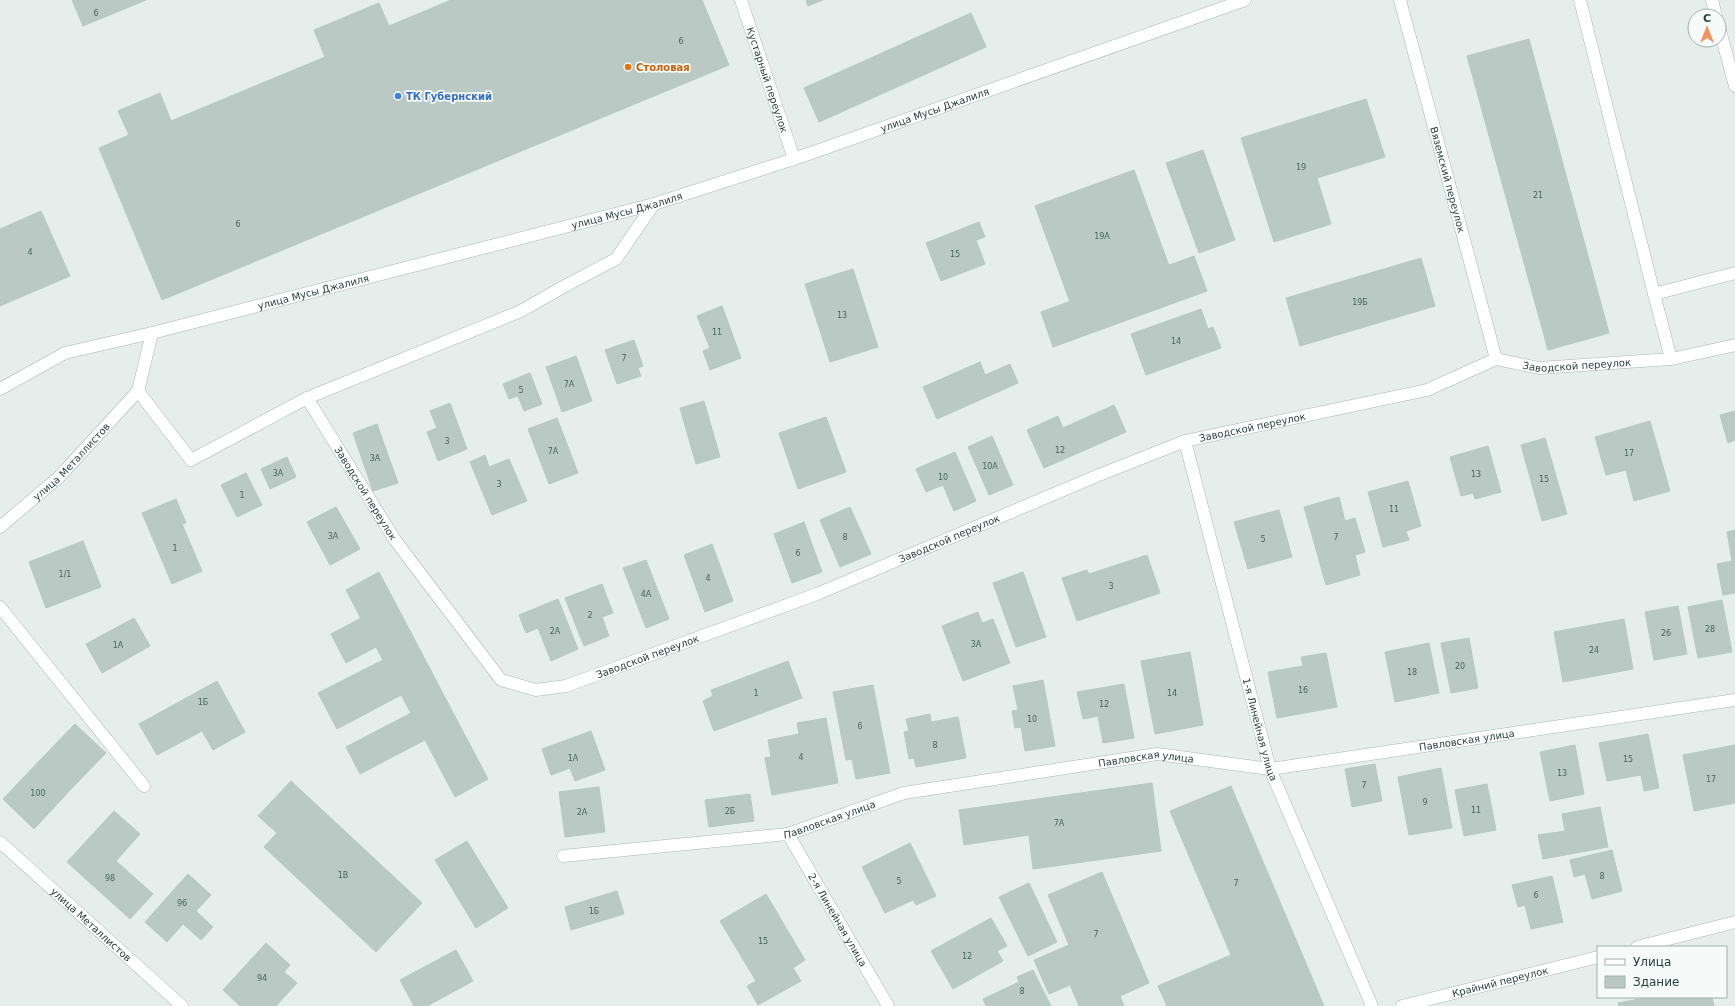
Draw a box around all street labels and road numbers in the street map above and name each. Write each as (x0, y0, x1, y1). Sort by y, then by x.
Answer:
street label: Кустарный переулок (744, 26, 790, 134)
street label: улица Мусы Джалиля (879, 86, 991, 134)
street label: Вяземский переулок (1428, 126, 1467, 234)
street label: улица Мусы Джалиля (570, 190, 684, 231)
street label: улица Мусы Джалиля (257, 272, 370, 312)
street label: Заводской переулок (1522, 357, 1631, 374)
street label: Заводской переулок (1198, 411, 1307, 444)
street label: улица Металлистов (31, 421, 112, 503)
street label: Заводской переулок (332, 444, 399, 543)
street label: Заводской переулок (897, 513, 1001, 565)
street label: Заводской переулок (595, 633, 700, 680)
street label: 1-я Линейная улица (1241, 677, 1279, 783)
street label: Павловская улица (1418, 728, 1515, 753)
street label: Павловская улица (1097, 749, 1195, 769)
street label: Павловская улица (783, 799, 877, 840)
street label: 2-я Линейная улица (806, 871, 869, 968)
street label: улица Металлистов (49, 886, 134, 964)
street label: Крайний переулок (1451, 965, 1549, 999)

